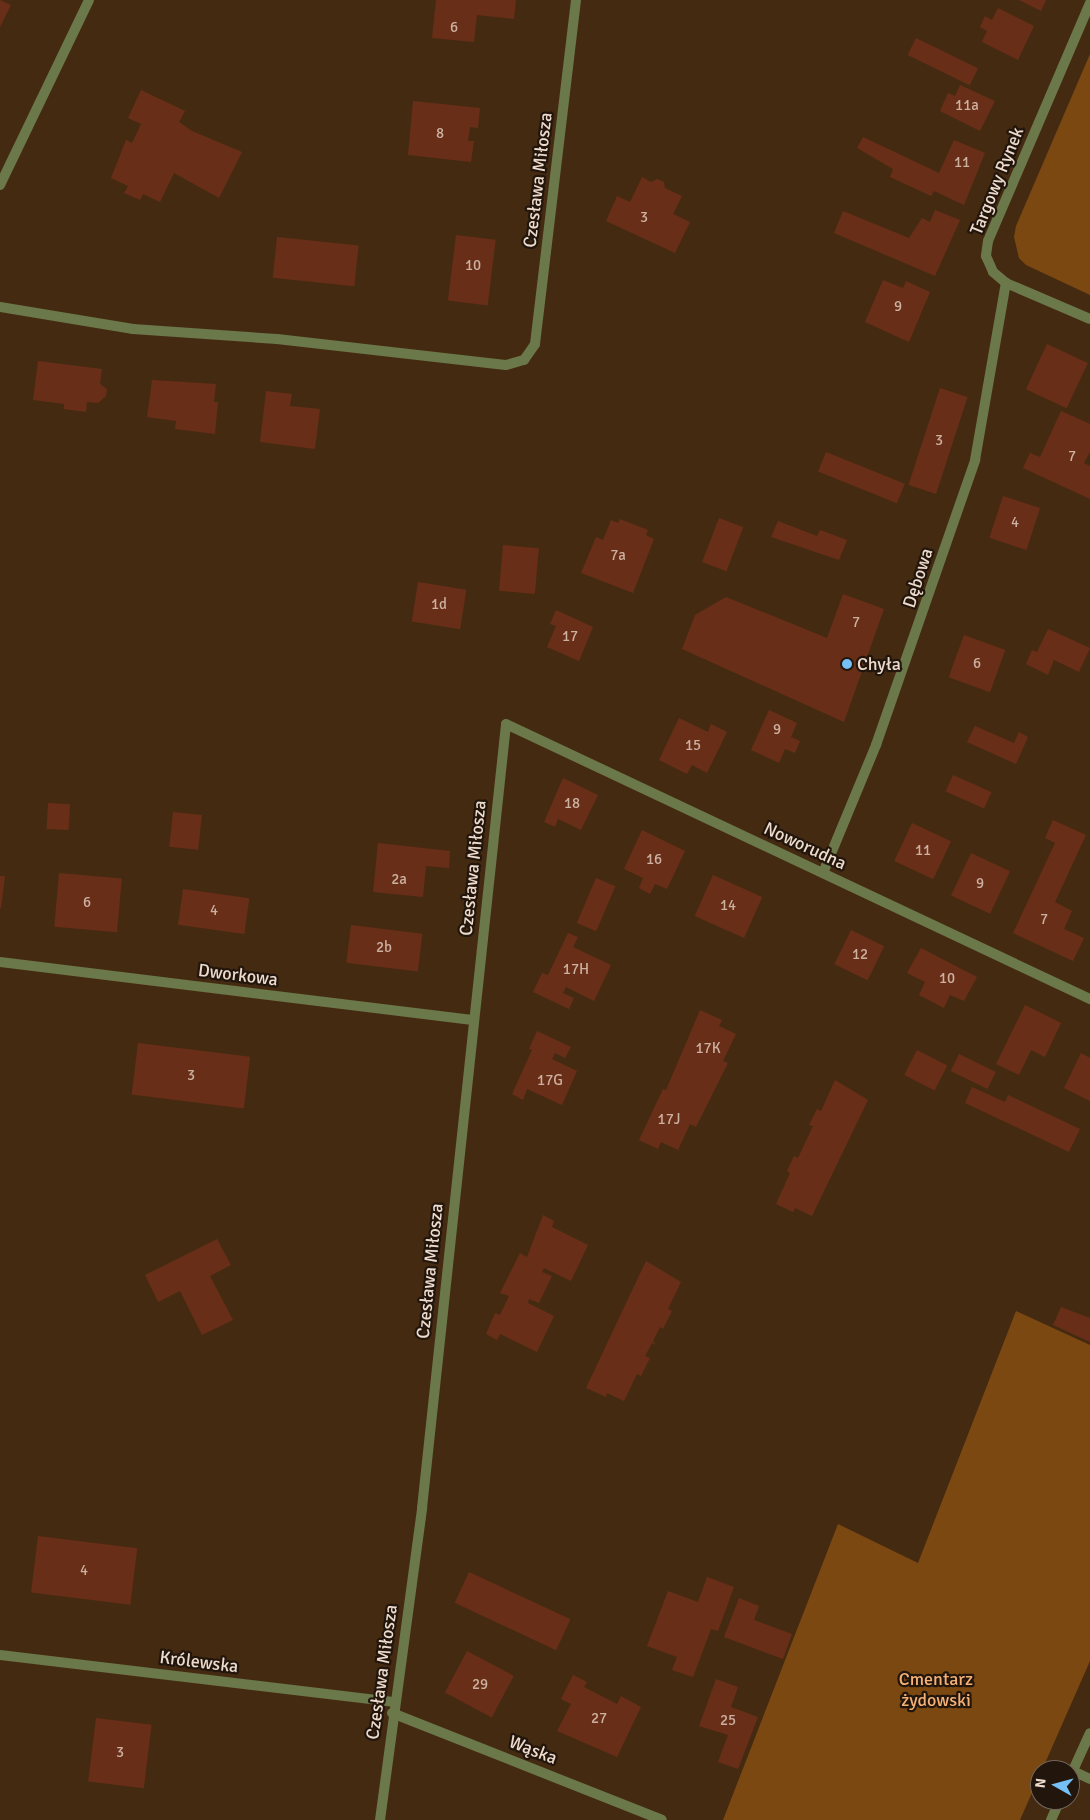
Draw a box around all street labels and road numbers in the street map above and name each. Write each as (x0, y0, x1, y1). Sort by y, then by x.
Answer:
street label: Czesława Miłosza (519, 111, 557, 249)
street label: Targowy Rynek (966, 124, 1028, 238)
street label: Dębowa (898, 546, 938, 610)
street label: Czesława Miłosza (455, 799, 491, 937)
street label: Noworudna (760, 818, 850, 874)
street label: Dworkowa (197, 959, 279, 991)
street label: Czesława Miłosza (412, 1202, 448, 1340)
street label: Czesława Miłosza (362, 1603, 402, 1741)
street label: Królewska (158, 1646, 240, 1678)
street label: Wąska (506, 1731, 560, 1769)

